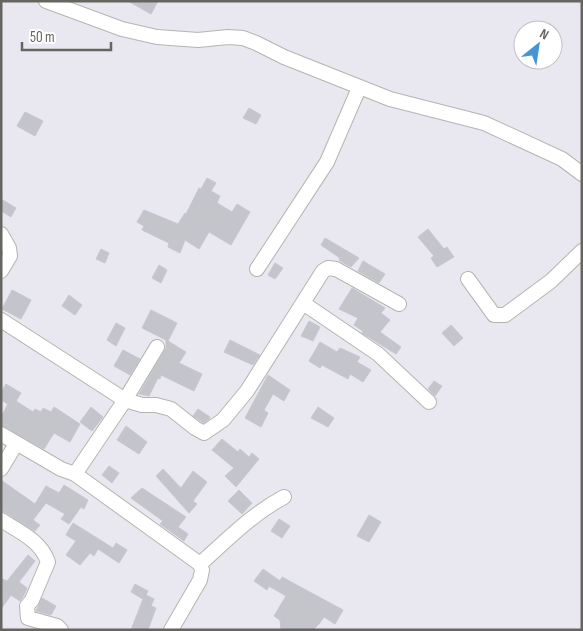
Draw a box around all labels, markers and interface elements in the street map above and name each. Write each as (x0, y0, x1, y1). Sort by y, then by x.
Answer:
scale bar (22, 20, 111, 52)
north arrow (513, 20, 563, 70)
text: N (537, 25, 552, 43)
text: 50 m (30, 28, 55, 47)

